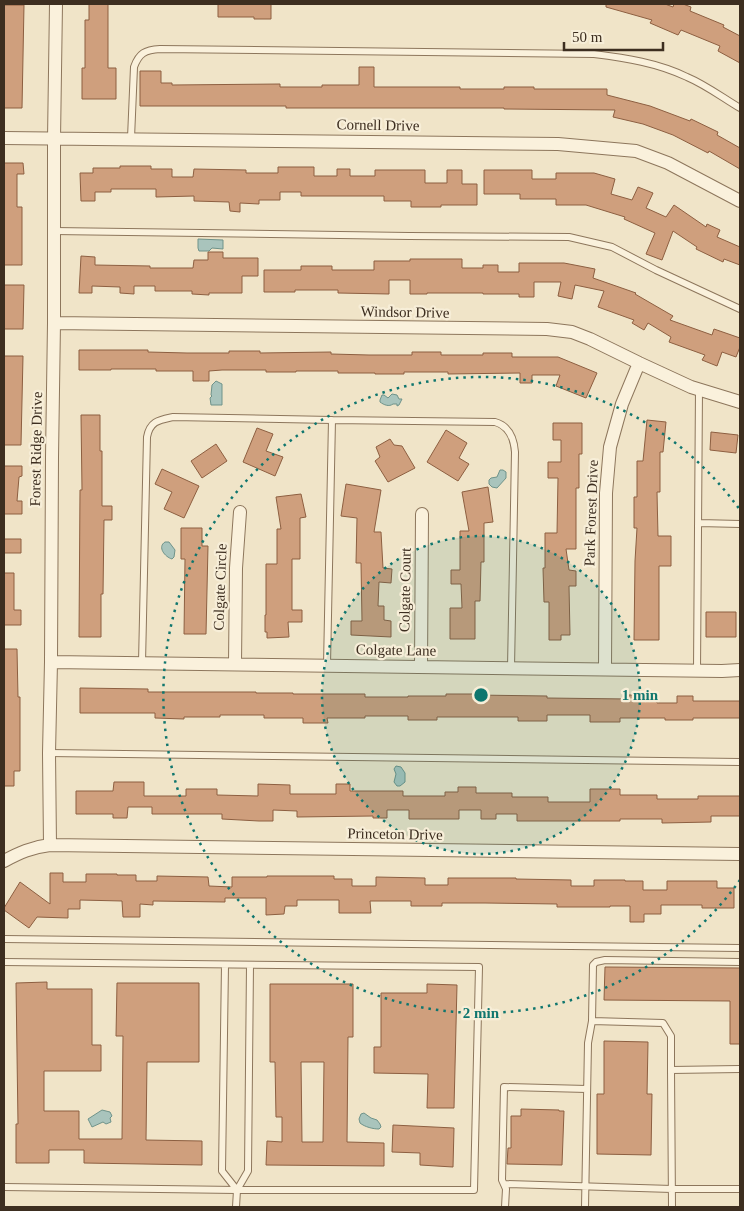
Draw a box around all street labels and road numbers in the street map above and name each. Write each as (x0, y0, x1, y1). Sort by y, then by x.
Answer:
street label: Cornell Drive (336, 116, 420, 134)
street label: Windsor Drive (360, 303, 450, 321)
street label: Forest Ridge Drive (27, 391, 45, 507)
street label: Park Forest Drive (581, 459, 601, 567)
street label: Colgate Circle (210, 543, 230, 631)
street label: Colgate Court (396, 547, 414, 632)
street label: Colgate Lane (356, 641, 437, 659)
street label: Princeton Drive (347, 825, 443, 843)

